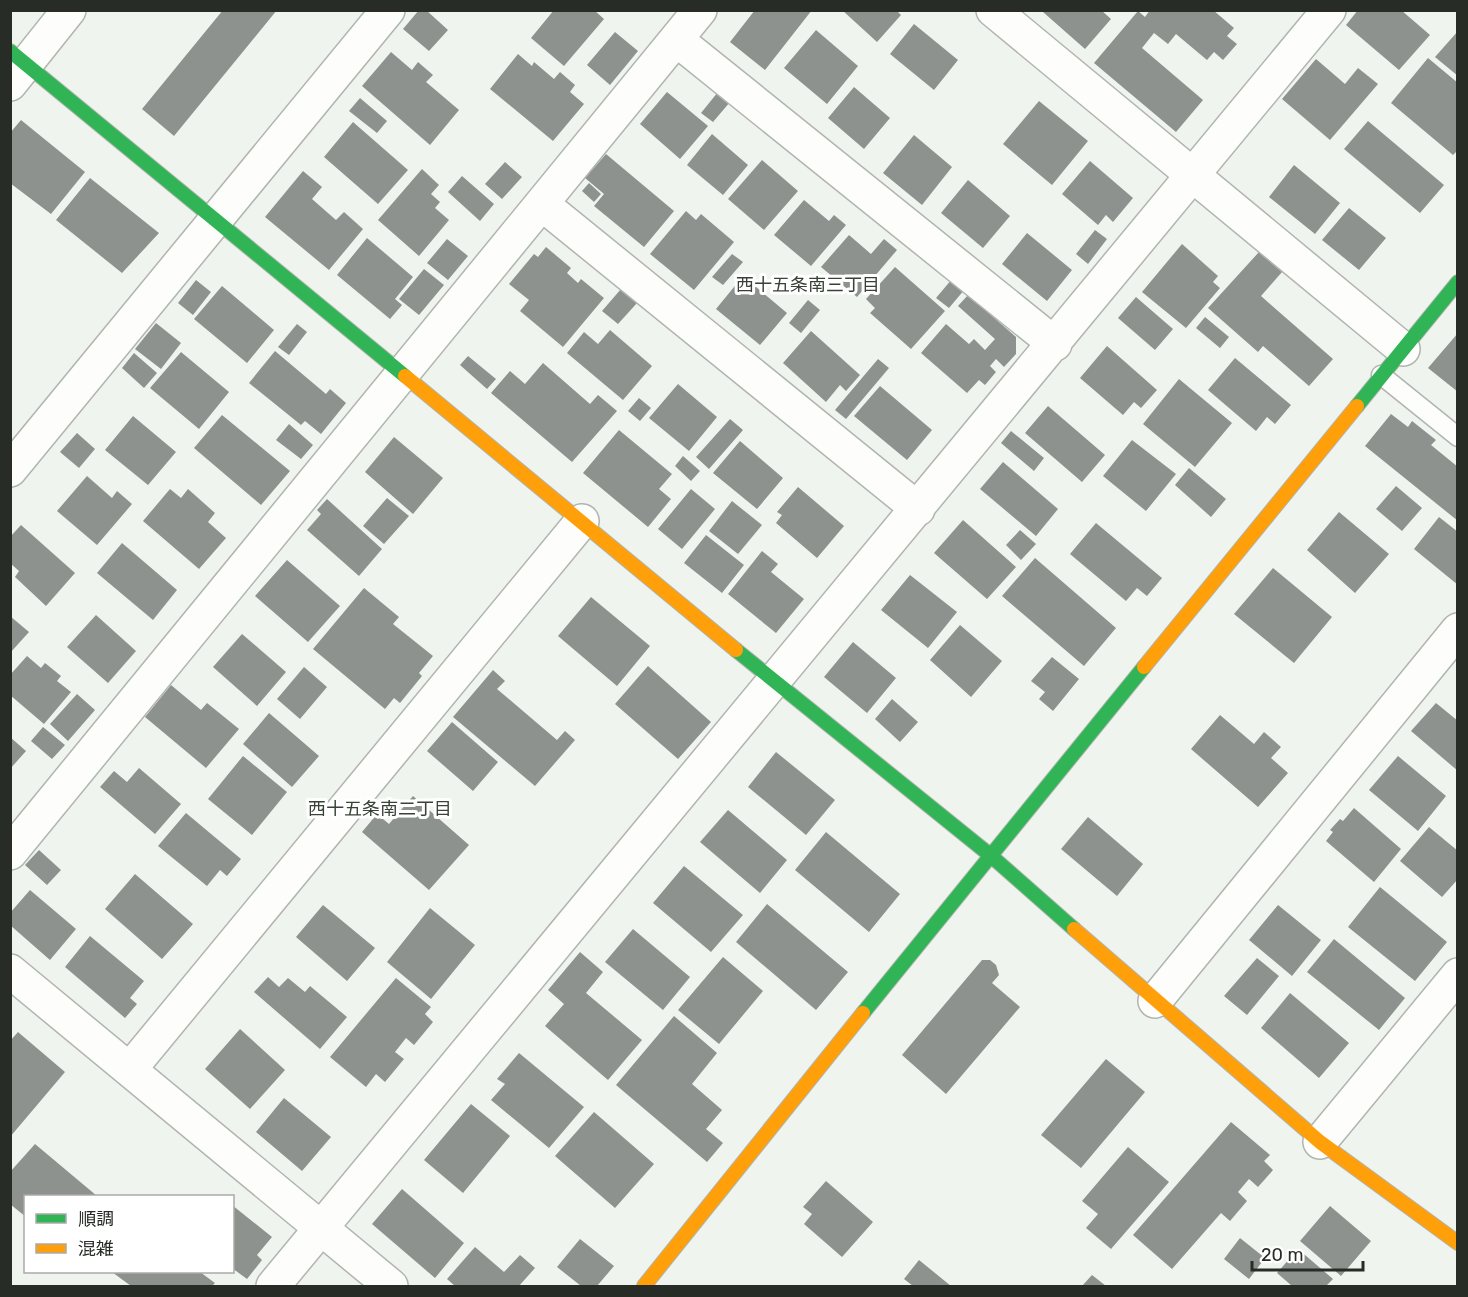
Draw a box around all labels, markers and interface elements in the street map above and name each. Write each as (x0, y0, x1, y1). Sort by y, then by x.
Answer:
district label: 西十五条南三丁目 (736, 274, 880, 296)
district label: 西十五条南二丁目 (308, 798, 452, 820)
legend (24, 1195, 234, 1273)
text: 順調 (78, 1208, 114, 1230)
scale bar (1252, 1234, 1363, 1272)
text: 混雑 (78, 1238, 114, 1260)
text: 20 m (1261, 1244, 1303, 1266)

